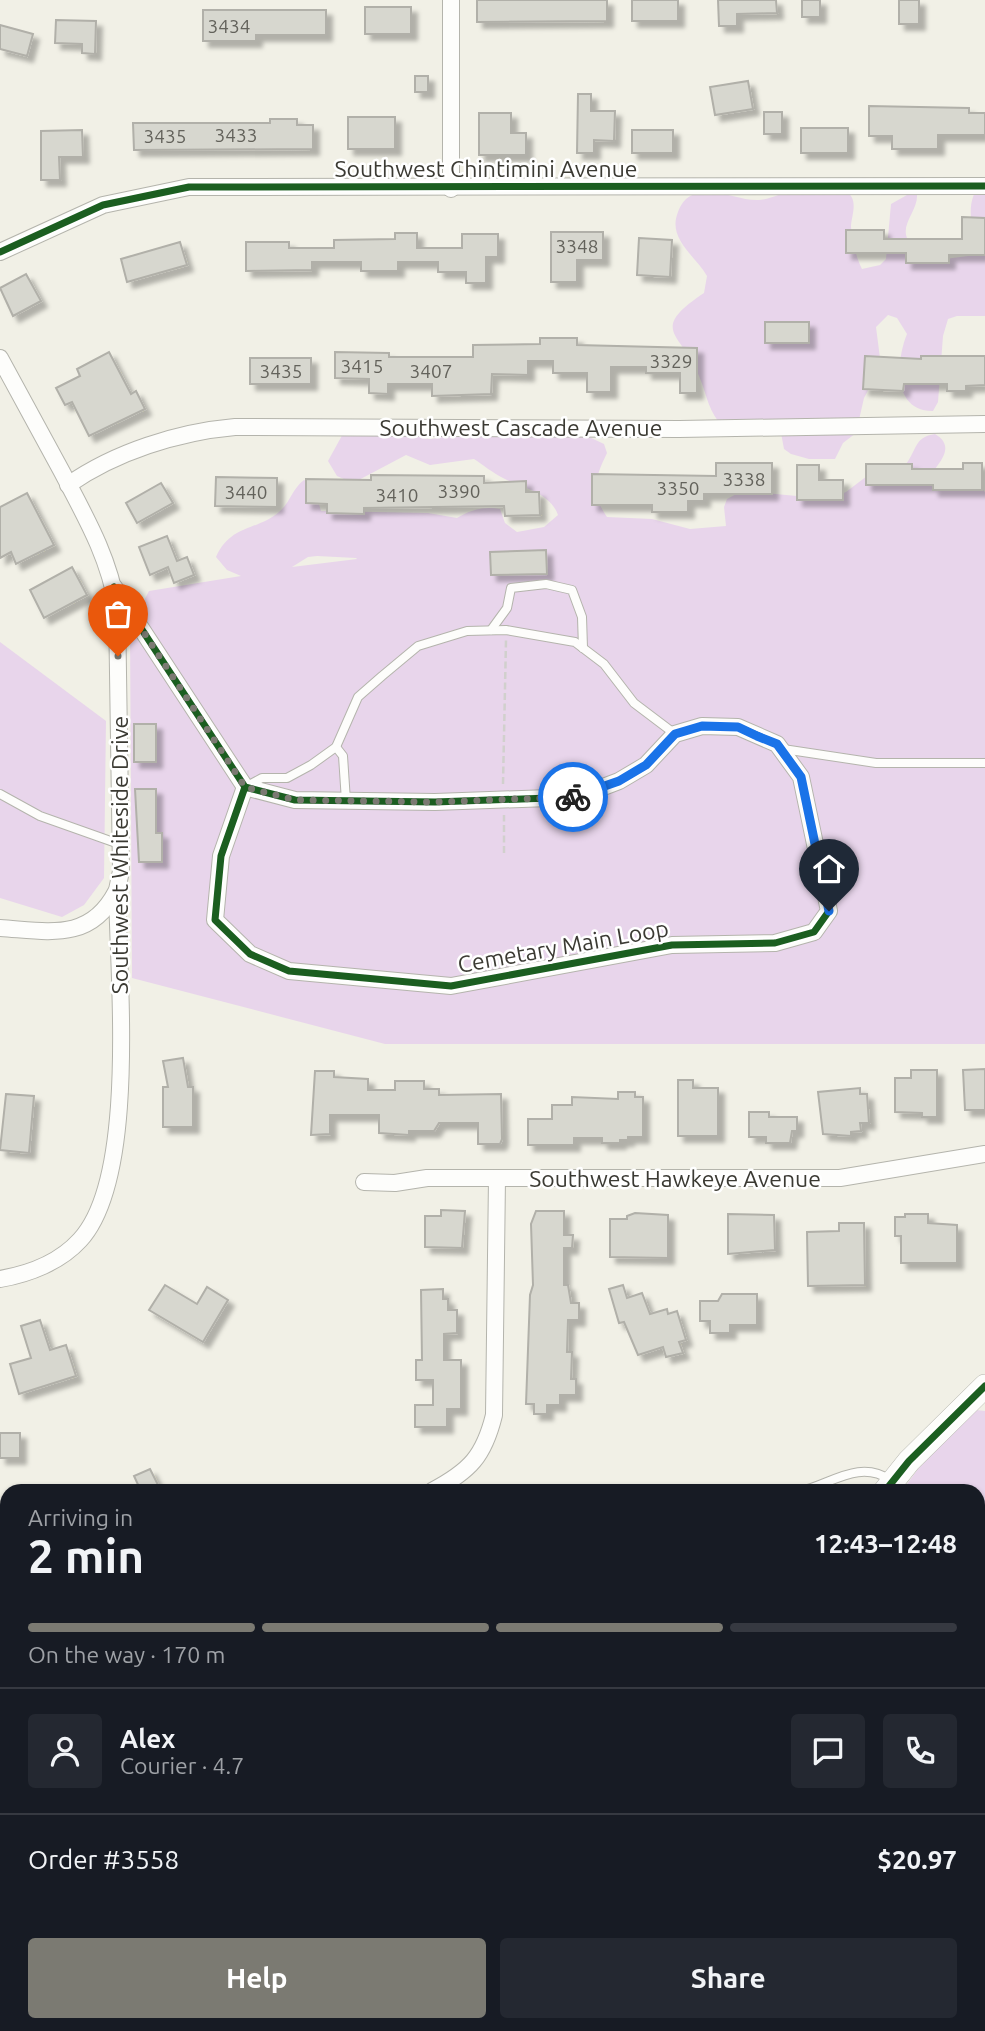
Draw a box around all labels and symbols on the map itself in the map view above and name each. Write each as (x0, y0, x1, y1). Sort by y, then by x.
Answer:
house number: 3434 (208, 15, 250, 37)
house number: 3433 (215, 124, 257, 146)
house number: 3435 (144, 125, 186, 147)
street label: Southwest Chintimini Avenue (334, 156, 638, 181)
house number: 3348 (556, 235, 598, 257)
house number: 3329 (650, 350, 692, 372)
house number: 3415 (341, 355, 383, 377)
house number: 3435 (260, 360, 302, 382)
house number: 3407 (410, 360, 452, 382)
street label: Southwest Cascade Avenue (380, 415, 662, 440)
house number: 3338 (723, 468, 765, 490)
house number: 3350 (657, 477, 699, 499)
house number: 3390 (438, 480, 480, 502)
house number: 3440 (225, 481, 267, 503)
house number: 3410 (376, 484, 418, 506)
pin (88, 584, 148, 656)
street label: Southwest Whiteside Drive (107, 716, 132, 994)
courier (538, 762, 608, 832)
pin (799, 839, 859, 911)
street label: Cemetary Main Loop (456, 915, 670, 977)
street label: Southwest Hawkeye Avenue (529, 1166, 821, 1191)

